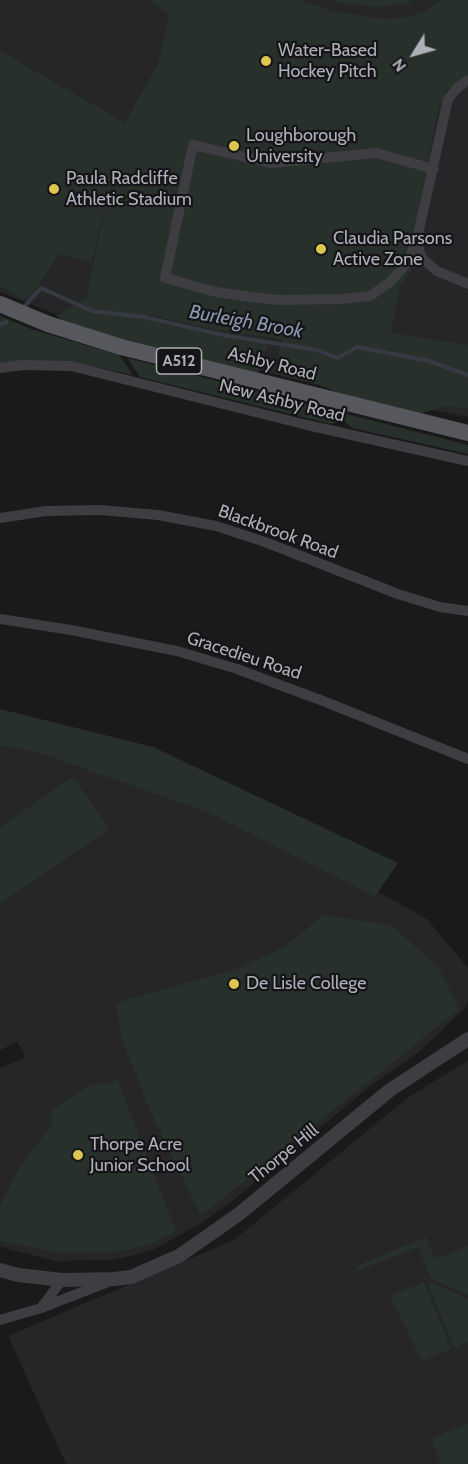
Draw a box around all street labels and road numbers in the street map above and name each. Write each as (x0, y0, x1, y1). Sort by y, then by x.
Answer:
street label: Ashby Road (226, 343, 318, 385)
road number: A512 (156, 348, 201, 374)
street label: New Ashby Road (217, 375, 347, 427)
street label: Blackbrook Road (215, 500, 341, 564)
street label: Gracedieu Road (184, 627, 304, 685)
street label: Thorpe Hill (245, 1119, 323, 1189)

